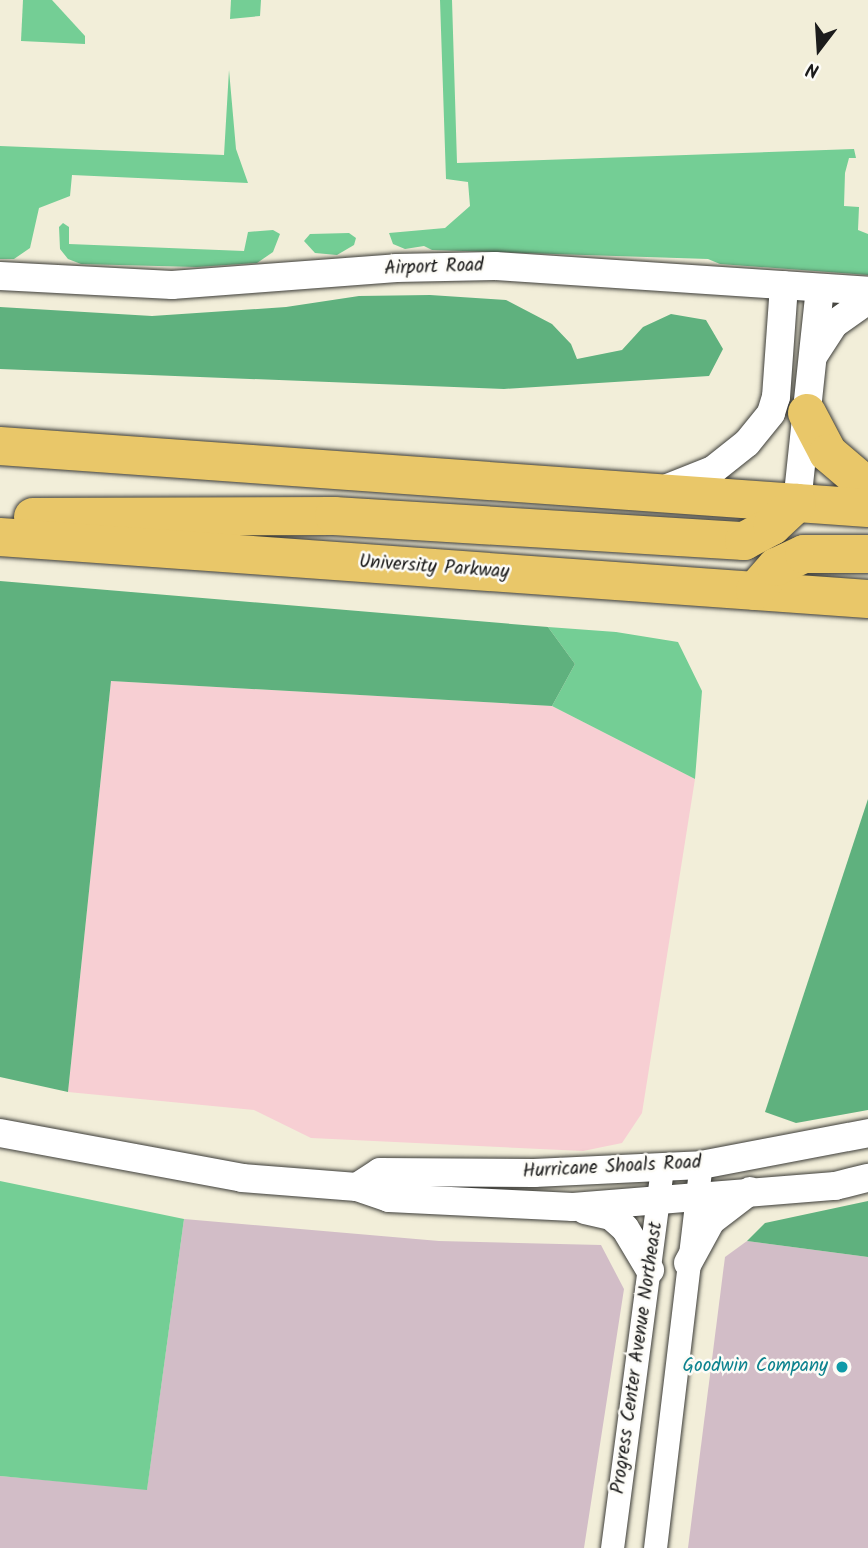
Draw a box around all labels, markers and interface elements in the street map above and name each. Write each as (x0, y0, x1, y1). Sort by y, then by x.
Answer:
north arrow (784, 14, 854, 84)
text: N (803, 53, 823, 85)
street label: Airport Road (384, 255, 484, 281)
street label: University Parkway (358, 551, 510, 585)
street label: Hurricane Shoals Road (522, 1152, 702, 1184)
street label: Progress Center Avenue Northeast (608, 1220, 668, 1496)
place label: Goodwin Company (682, 1356, 828, 1378)
marker: Goodwin Company (834, 1359, 850, 1375)

